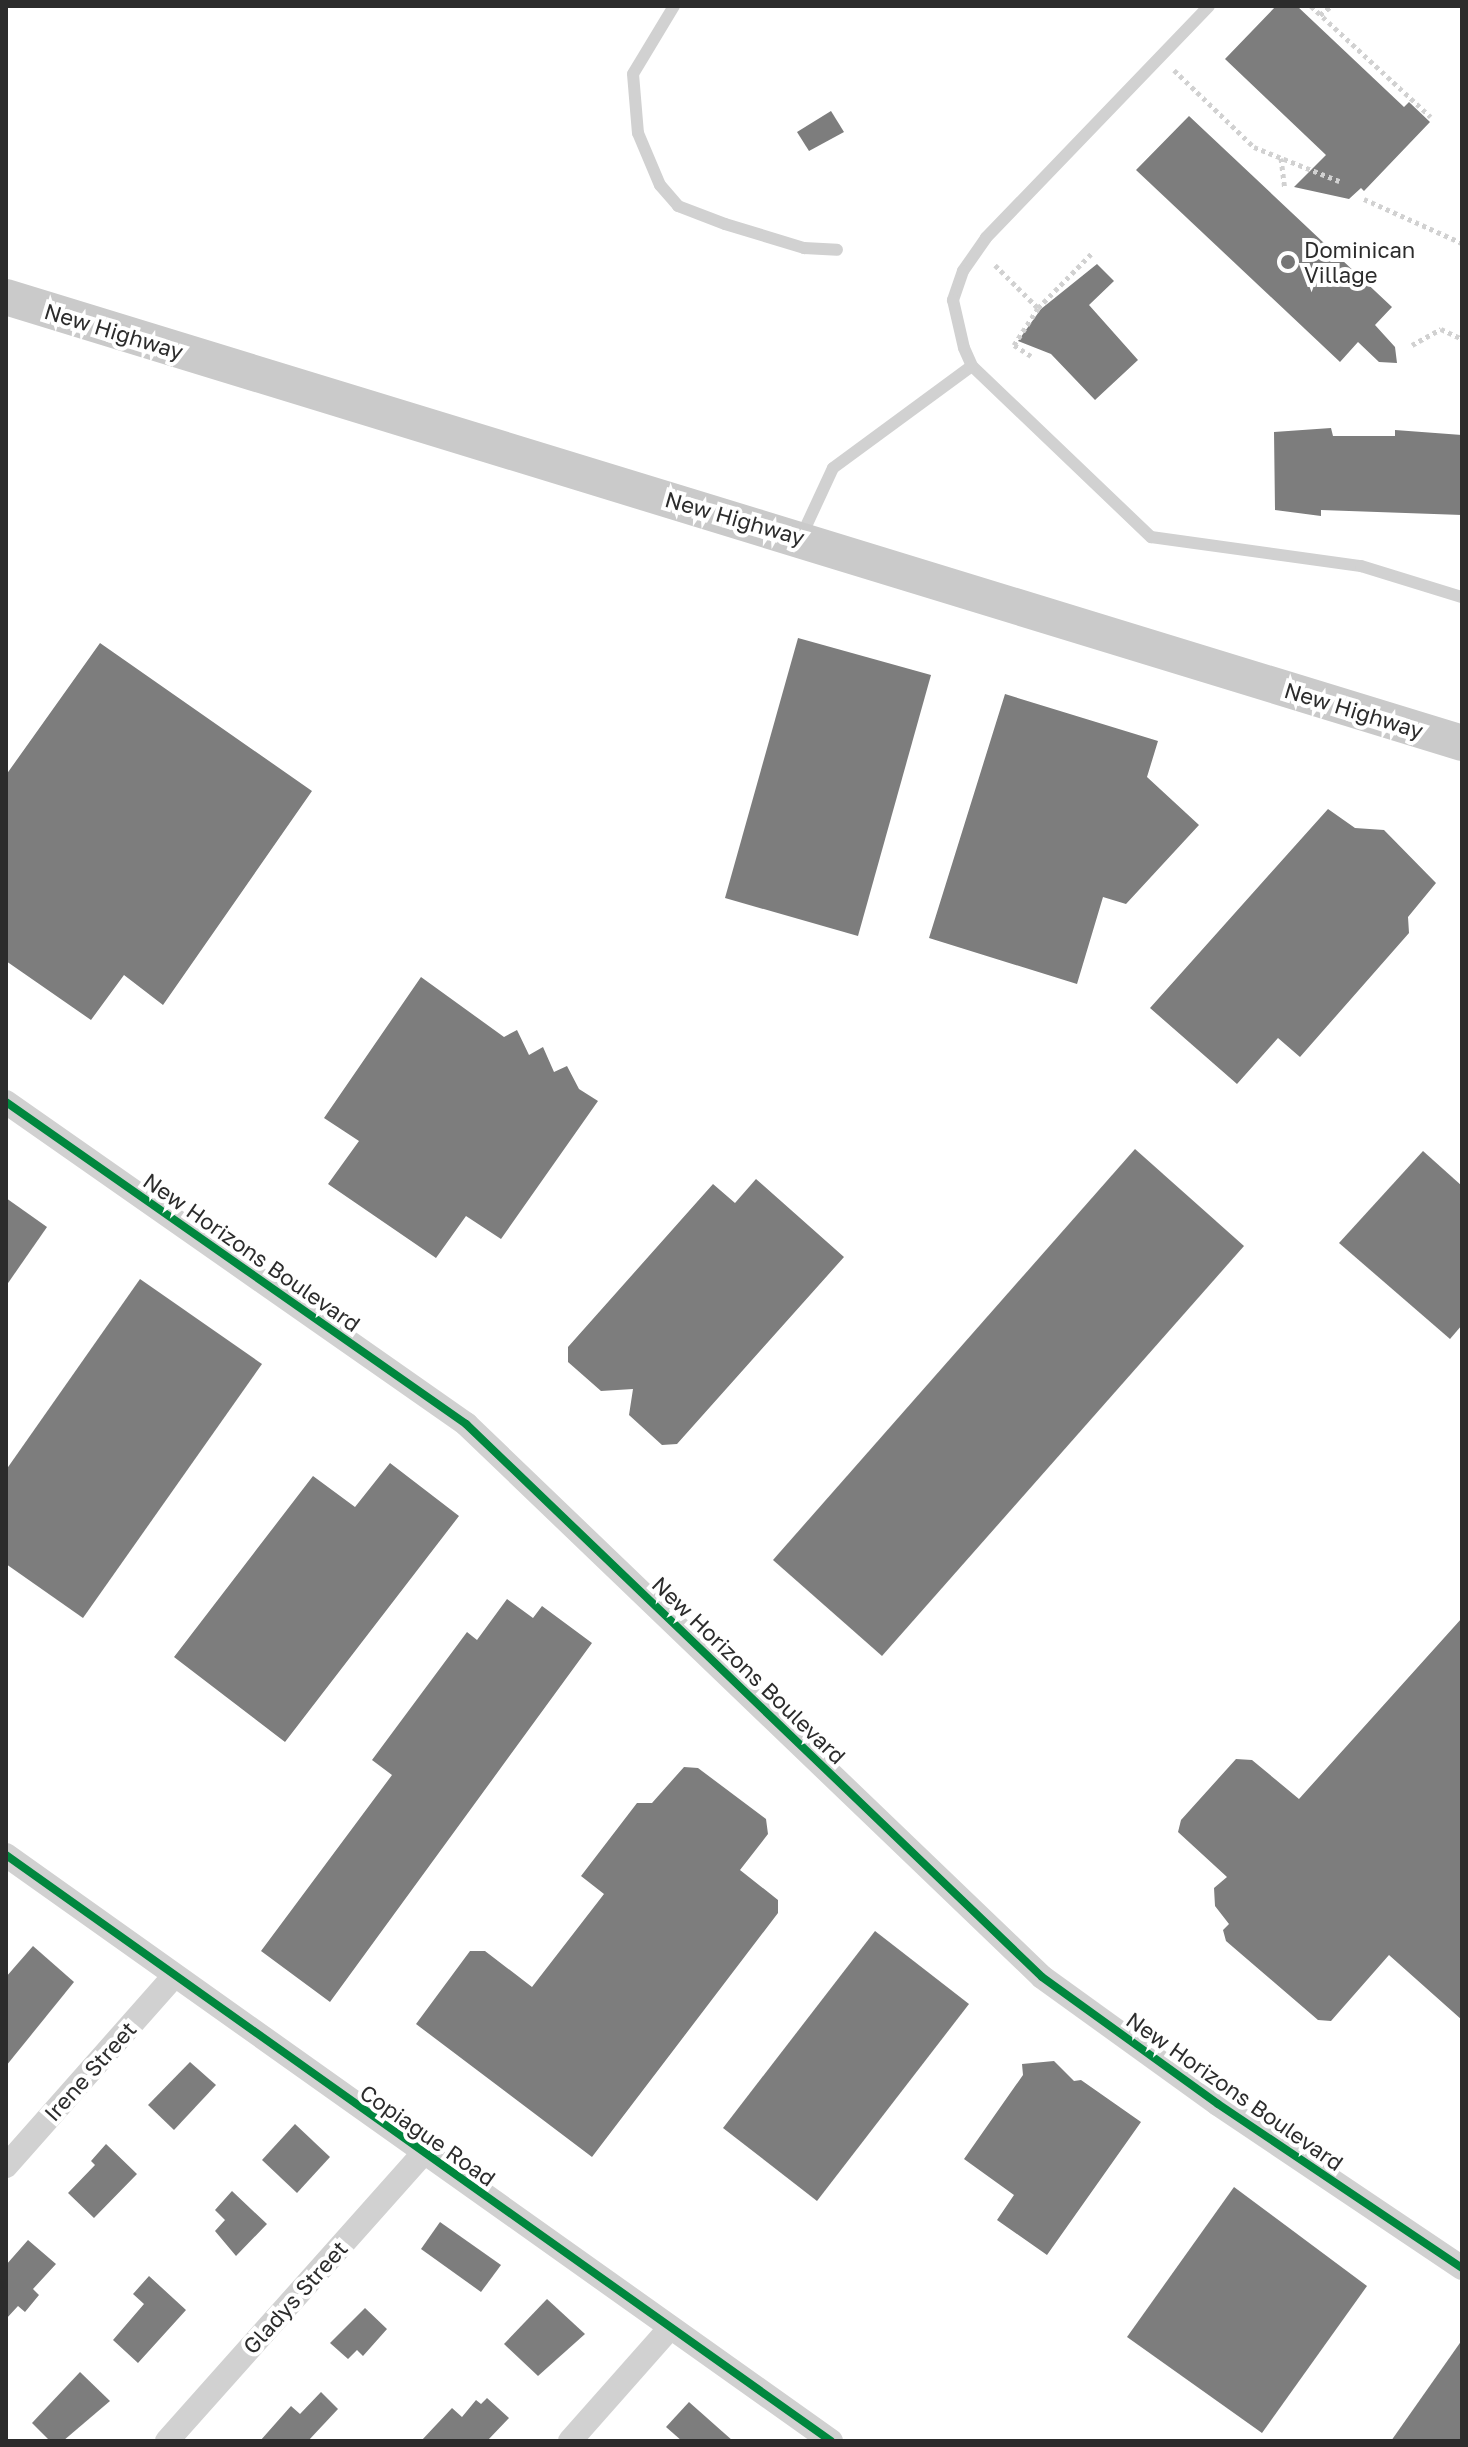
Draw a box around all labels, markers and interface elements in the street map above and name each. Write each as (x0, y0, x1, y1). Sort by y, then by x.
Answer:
place label: Dominican Village (1304, 236, 1415, 288)
marker: Dominican Village (1279, 253, 1297, 271)
street label: New Highway (41, 297, 187, 365)
street label: New Highway (662, 486, 808, 550)
street label: New Highway (1281, 676, 1427, 744)
street label: New Horizons Boulevard (139, 1167, 365, 1337)
street label: New Horizons Boulevard (647, 1571, 851, 1769)
street label: New Horizons Boulevard (1122, 2006, 1348, 2176)
street label: Irene Street (38, 2016, 142, 2126)
street label: Copiague Road (355, 2079, 501, 2191)
street label: Gladys Street (237, 2235, 353, 2359)

